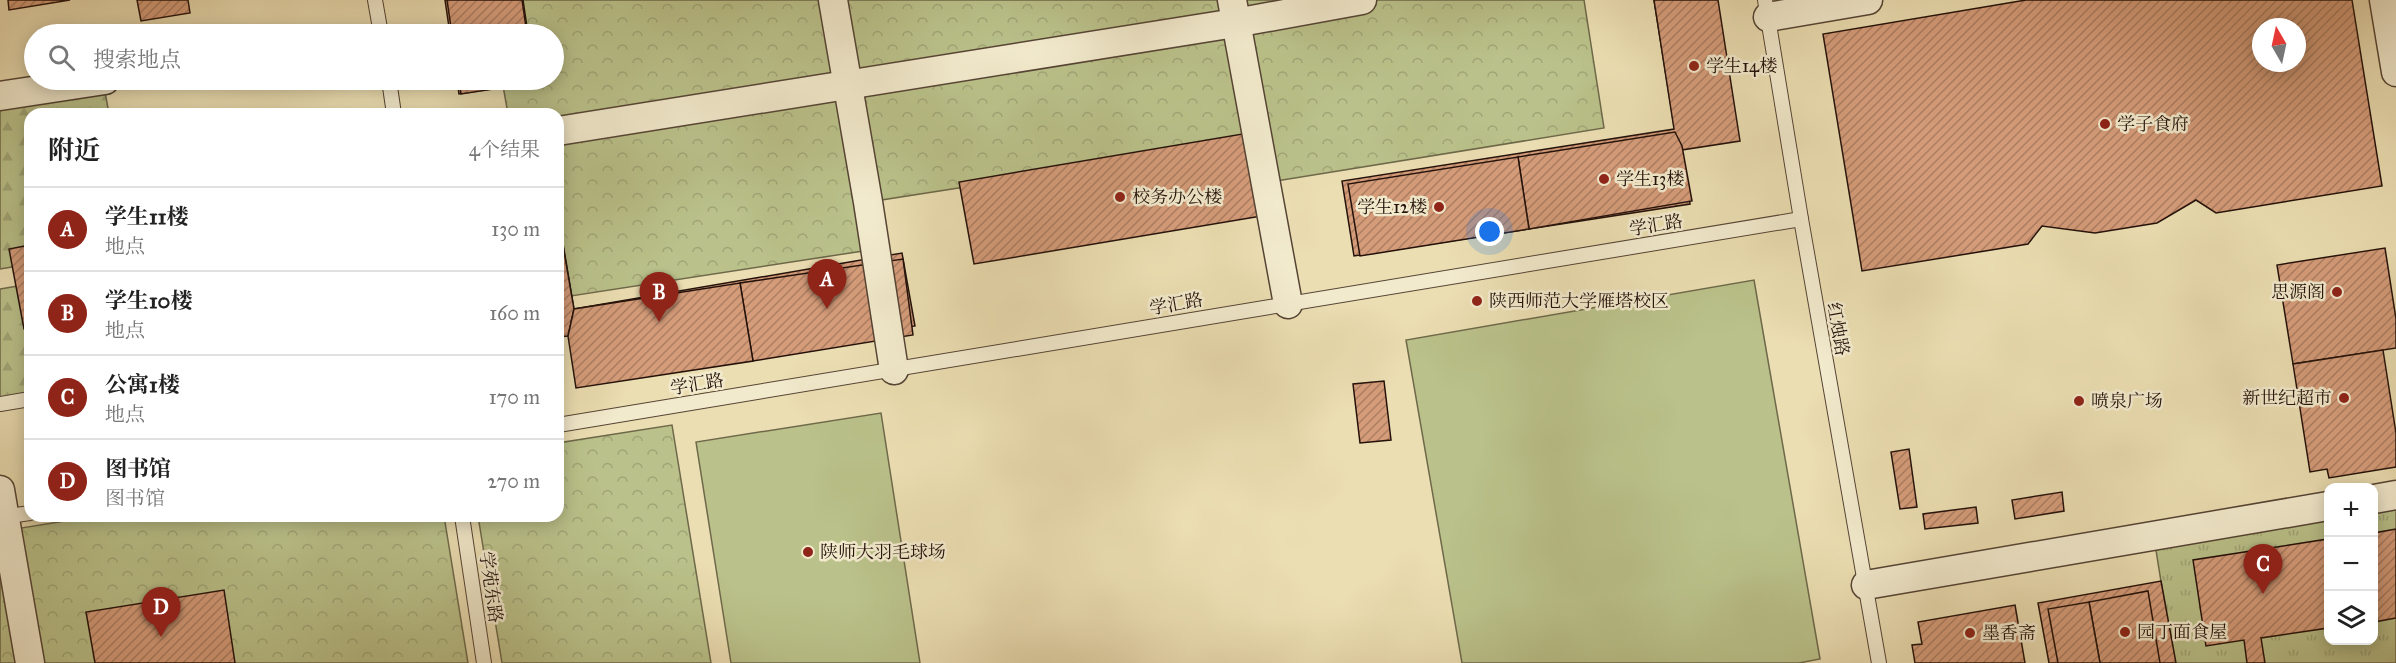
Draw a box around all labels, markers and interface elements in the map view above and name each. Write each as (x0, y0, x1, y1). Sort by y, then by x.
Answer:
north arrow (2252, 18, 2306, 72)
search box (24, 24, 564, 90)
icon: search (45, 41, 78, 74)
text: 搜索地点 (93, 46, 181, 73)
place label: 学生14楼 (1706, 55, 1777, 77)
marker: 学生14楼 (1687, 59, 1701, 73)
place label: 学子食府 (2117, 113, 2189, 135)
marker: 学子食府 (2098, 117, 2112, 131)
text: 附近 (48, 134, 100, 166)
text: 4个结果 (469, 137, 540, 161)
place label: 学生13楼 (1616, 168, 1684, 190)
marker: 学生13楼 (1597, 172, 1611, 186)
place label: 校务办公楼 (1132, 186, 1222, 208)
marker: 校务办公楼 (1113, 190, 1127, 204)
place label: 学生12楼 (1357, 196, 1427, 218)
marker: 学生12楼 (1432, 200, 1446, 214)
text: 学生11楼 (105, 203, 188, 230)
street label: 学汇路 (1628, 210, 1684, 240)
text: A (61, 217, 74, 241)
text: 130 m (491, 217, 540, 241)
your location (1475, 217, 1504, 246)
text: 地点 (105, 234, 145, 258)
pin: A (808, 260, 846, 309)
pin: B (640, 272, 678, 322)
place label: 思源阁 (2271, 281, 2325, 303)
marker: 思源阁 (2330, 285, 2344, 299)
text: 学生10楼 (105, 287, 192, 314)
street label: 学汇路 (1148, 288, 1204, 320)
place label: 陕西师范大学雁塔校区 (1489, 290, 1669, 312)
marker: 陕西师范大学雁塔校区 (1470, 294, 1484, 308)
text: B (61, 301, 74, 325)
text: 160 m (489, 301, 540, 325)
street label: 红烛路 (1822, 301, 1854, 357)
text: 地点 (105, 318, 145, 342)
street label: 学汇路 (669, 369, 725, 399)
text: 公寓1楼 (105, 371, 180, 398)
text: C (61, 385, 74, 409)
text: 170 m (489, 385, 540, 409)
place label: 新世纪超市 (2242, 387, 2332, 409)
place label: 喷泉广场 (2091, 390, 2163, 412)
marker: 新世纪超市 (2337, 391, 2351, 405)
marker: 喷泉广场 (2072, 394, 2086, 408)
text: 地点 (105, 402, 145, 426)
text: 图书馆 (105, 455, 171, 482)
text: D (60, 469, 75, 493)
text: 270 m (487, 469, 540, 493)
map controls (2324, 483, 2378, 645)
button: + (2324, 483, 2378, 537)
text: 图书馆 (105, 486, 165, 510)
button: − (2324, 537, 2378, 591)
place label: 陕师大羽毛球场 (820, 541, 946, 563)
pin: C (2244, 544, 2282, 594)
marker: 陕师大羽毛球场 (801, 545, 815, 559)
street label: 学苑东路 (475, 550, 507, 624)
pin: D (142, 588, 180, 637)
button: layers (2324, 591, 2378, 645)
place label: 园丁面食屋 (2137, 621, 2227, 643)
place label: 墨香斋 (1982, 622, 2036, 644)
marker: 园丁面食屋 (2118, 625, 2132, 639)
marker: 墨香斋 (1963, 626, 1977, 640)

